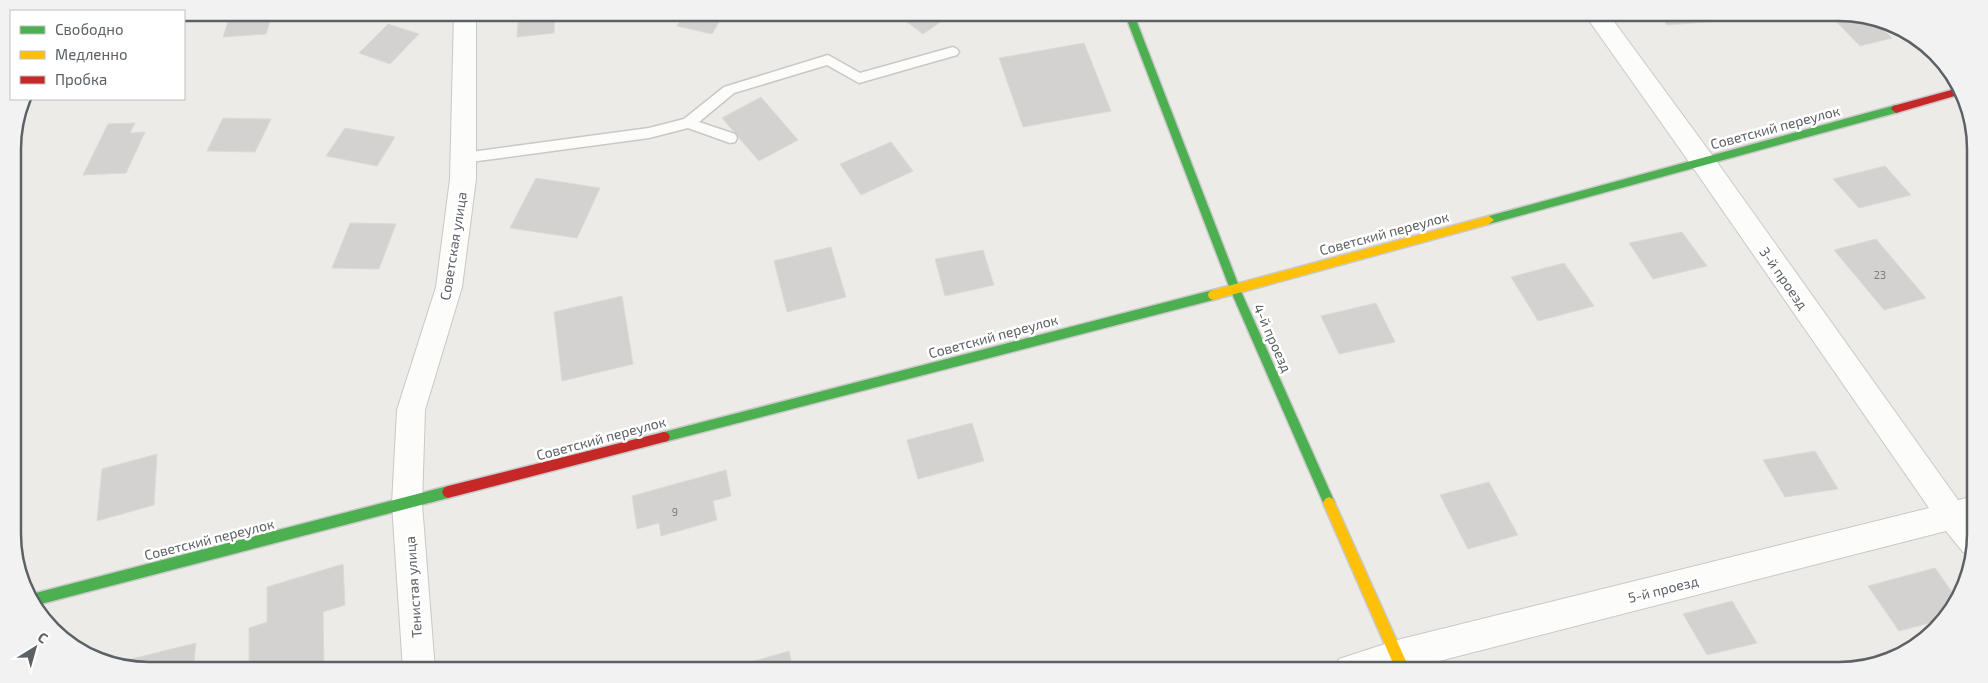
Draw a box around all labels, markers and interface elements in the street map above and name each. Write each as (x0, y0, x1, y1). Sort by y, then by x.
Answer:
legend (10, 10, 185, 100)
text: Свободно (55, 20, 124, 38)
text: Медленно (55, 45, 128, 63)
text: Пробка (55, 70, 107, 88)
street label: Советский переулок (1708, 101, 1842, 152)
street label: Советская улица (436, 191, 470, 301)
street label: Советский переулок (1317, 207, 1451, 258)
street label: 3-й проезд (1756, 244, 1812, 312)
house number: 23 (1874, 268, 1886, 281)
street label: 4-й проезд (1250, 301, 1296, 375)
street label: Советский переулок (926, 310, 1060, 361)
street label: Советский переулок (534, 412, 668, 463)
house number: 9 (672, 505, 678, 518)
street label: Советский переулок (142, 515, 276, 563)
street label: Тенистая улица (401, 536, 425, 638)
street label: 5-й проезд (1626, 572, 1700, 606)
north arrow (10, 623, 60, 673)
text: С (35, 628, 52, 646)

